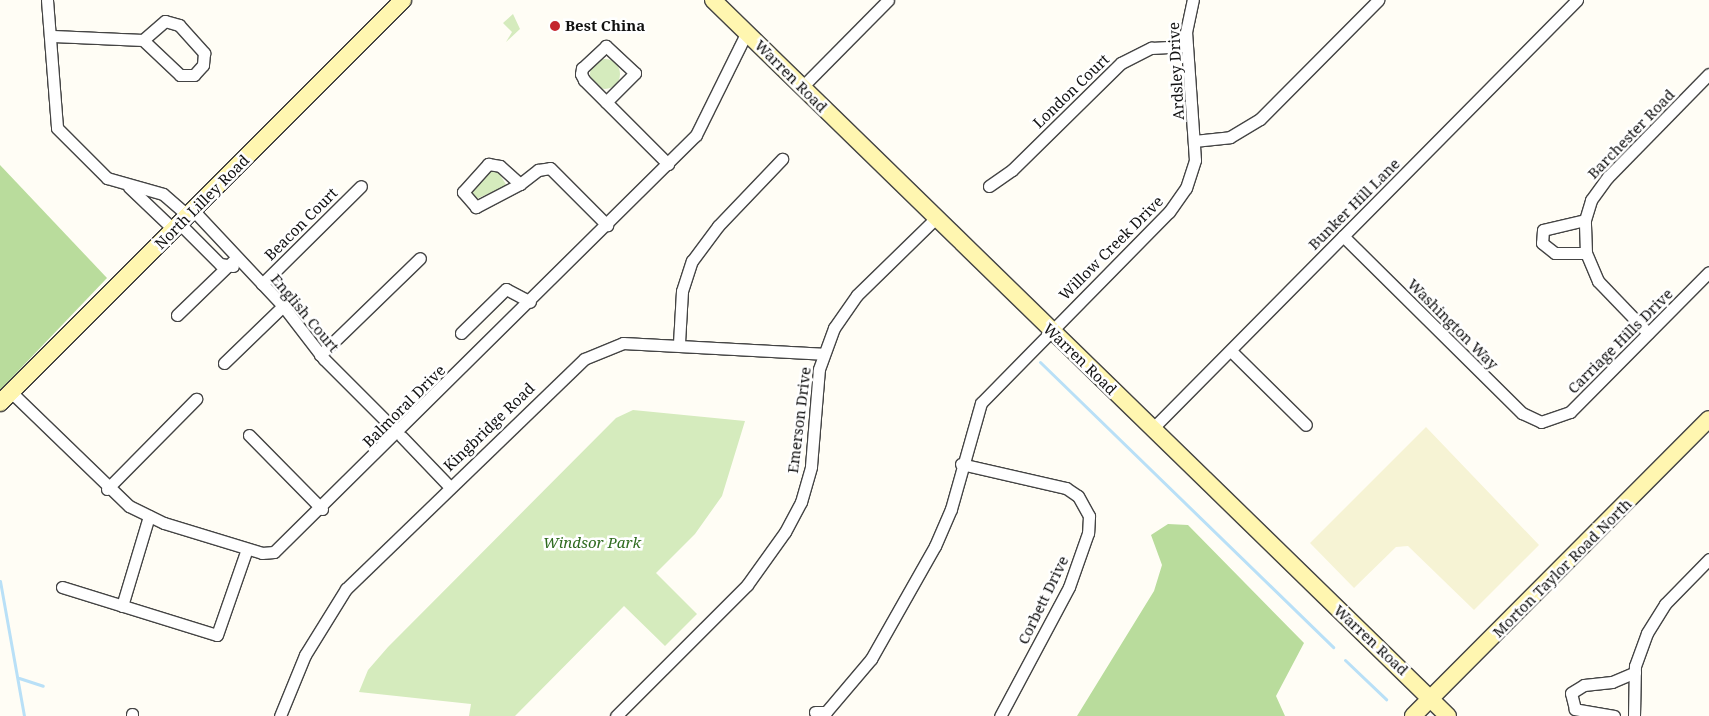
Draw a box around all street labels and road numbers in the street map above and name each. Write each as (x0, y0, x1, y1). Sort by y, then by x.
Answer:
street label: Ardsley Drive (1164, 22, 1188, 120)
street label: Warren Road (751, 36, 831, 116)
street label: London Court (1029, 50, 1113, 132)
street label: Barchester Road (1584, 86, 1678, 182)
street label: North Lilley Road (151, 151, 253, 253)
street label: Bunker Hill Lane (1305, 155, 1403, 253)
street label: Beacon Court (261, 184, 341, 264)
street label: Willow Creek Drive (1055, 192, 1167, 304)
street label: English Court (267, 270, 343, 356)
street label: Washington Way (1404, 275, 1502, 373)
street label: Carriage Hills Drive (1564, 285, 1676, 397)
street label: Warren Road (1040, 320, 1120, 398)
street label: Balmoral Drive (359, 361, 449, 451)
street label: Emerson Drive (784, 366, 814, 474)
street label: Kingbridge Road (440, 379, 538, 475)
street label: Morton Taylor Road North (1489, 495, 1635, 641)
street label: Corbett Drive (1014, 553, 1072, 647)
street label: Warren Road (1330, 601, 1412, 679)

